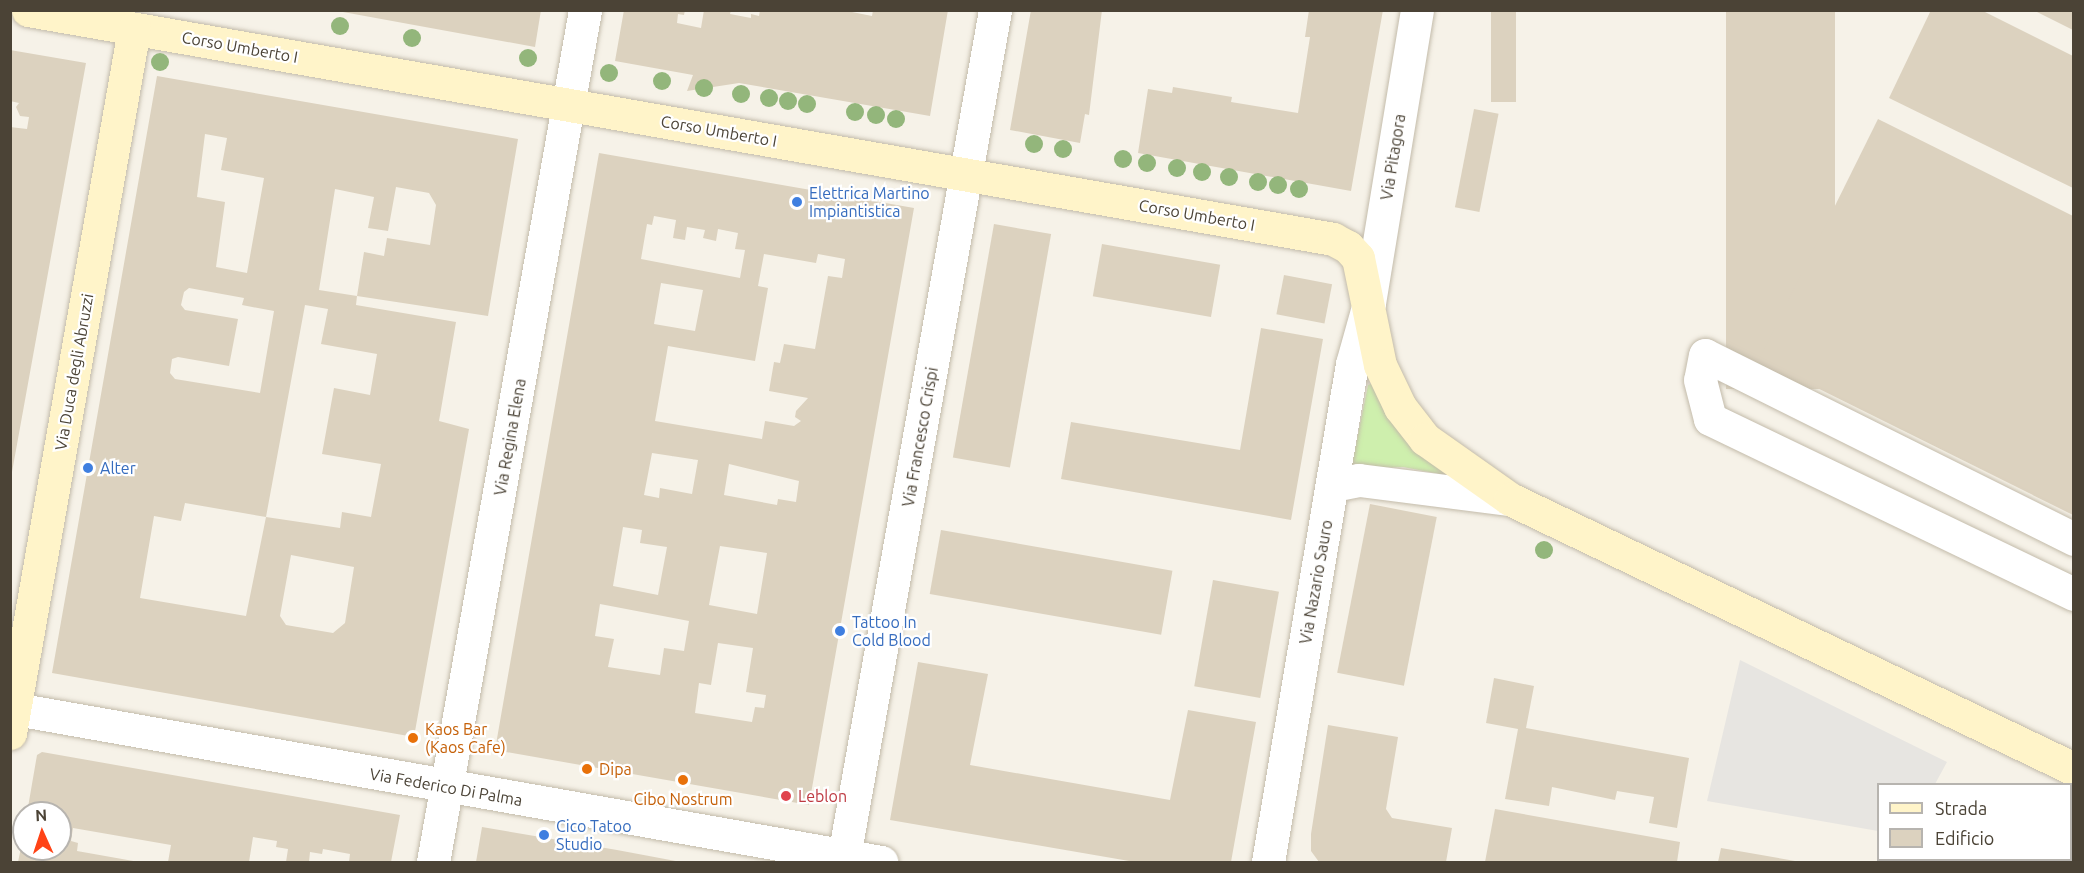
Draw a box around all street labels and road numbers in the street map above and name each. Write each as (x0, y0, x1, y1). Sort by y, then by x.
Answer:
street label: Corso Umberto I (180, 27, 300, 67)
street label: Corso Umberto I (659, 111, 779, 151)
street label: Via Pitagora (1377, 112, 1409, 202)
street label: Corso Umberto I (1137, 195, 1257, 235)
street label: Via Duca degli Abruzzi (51, 292, 97, 452)
street label: Via Francesco Crispi (898, 366, 942, 508)
street label: Via Regina Elena (490, 377, 530, 497)
street label: Via Nazario Sauro (1296, 518, 1336, 646)
street label: Via Federico Di Palma (368, 764, 524, 810)

